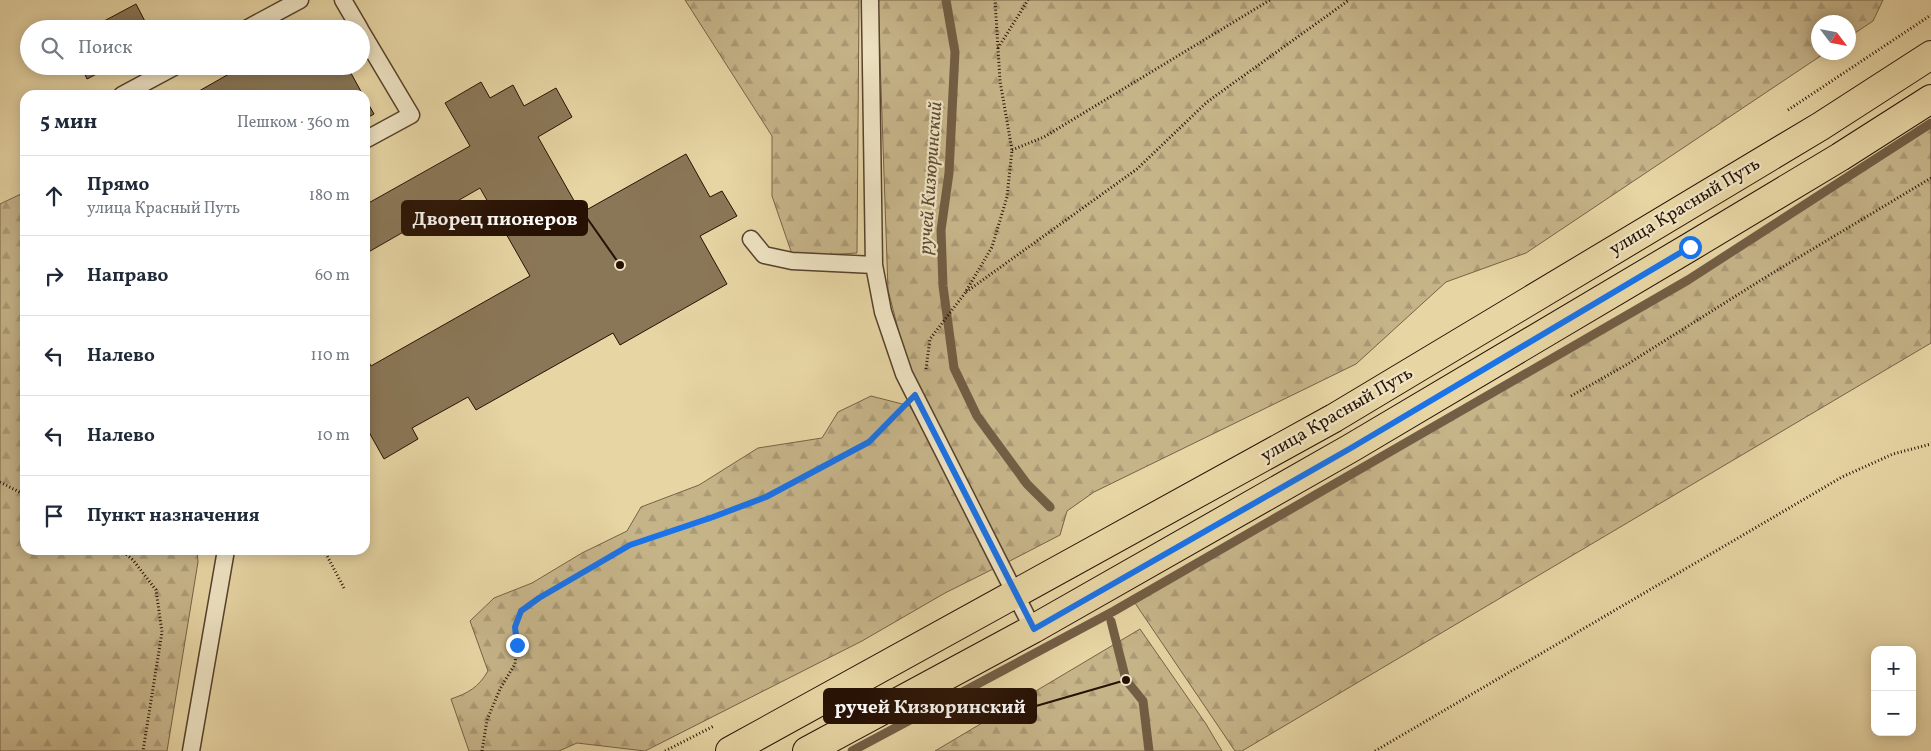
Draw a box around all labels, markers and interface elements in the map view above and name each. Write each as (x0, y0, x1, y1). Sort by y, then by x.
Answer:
north arrow (1811, 15, 1856, 60)
search box (20, 20, 370, 75)
icon: search (38, 34, 66, 62)
text: Поиск (78, 35, 132, 61)
water label: ручей Кизюринский (913, 100, 949, 255)
text: 5 мин (40, 108, 97, 137)
text: Пешком · 360 m (237, 112, 350, 134)
street label: улица Красный Путь (1605, 152, 1765, 262)
text: Прямо (87, 172, 149, 198)
icon: ahead (40, 182, 68, 210)
text: 180 m (309, 185, 350, 207)
text: улица Красный Путь (87, 198, 240, 220)
callout: Дворец пионеров (402, 201, 587, 235)
text: Дворец пионеров (412, 207, 578, 233)
route start (1679, 236, 1702, 259)
icon: right (40, 262, 68, 290)
text: Направо (87, 263, 169, 289)
text: 60 m (315, 265, 350, 287)
icon: left (40, 342, 68, 370)
text: Налево (87, 343, 155, 369)
text: 110 m (311, 345, 350, 367)
street label: улица Красный Путь (1256, 361, 1418, 469)
icon: left (40, 422, 68, 450)
text: Налево (87, 423, 155, 449)
text: 10 m (317, 425, 350, 447)
icon: arrive (40, 502, 68, 530)
text: Пункт назначения (87, 503, 260, 529)
route end (506, 634, 529, 657)
map controls (1871, 646, 1916, 736)
button: + (1871, 646, 1916, 691)
callout: ручей Кизюринский (824, 689, 1036, 723)
button: − (1871, 691, 1916, 736)
text: ручей Кизюринский (834, 695, 1026, 721)

